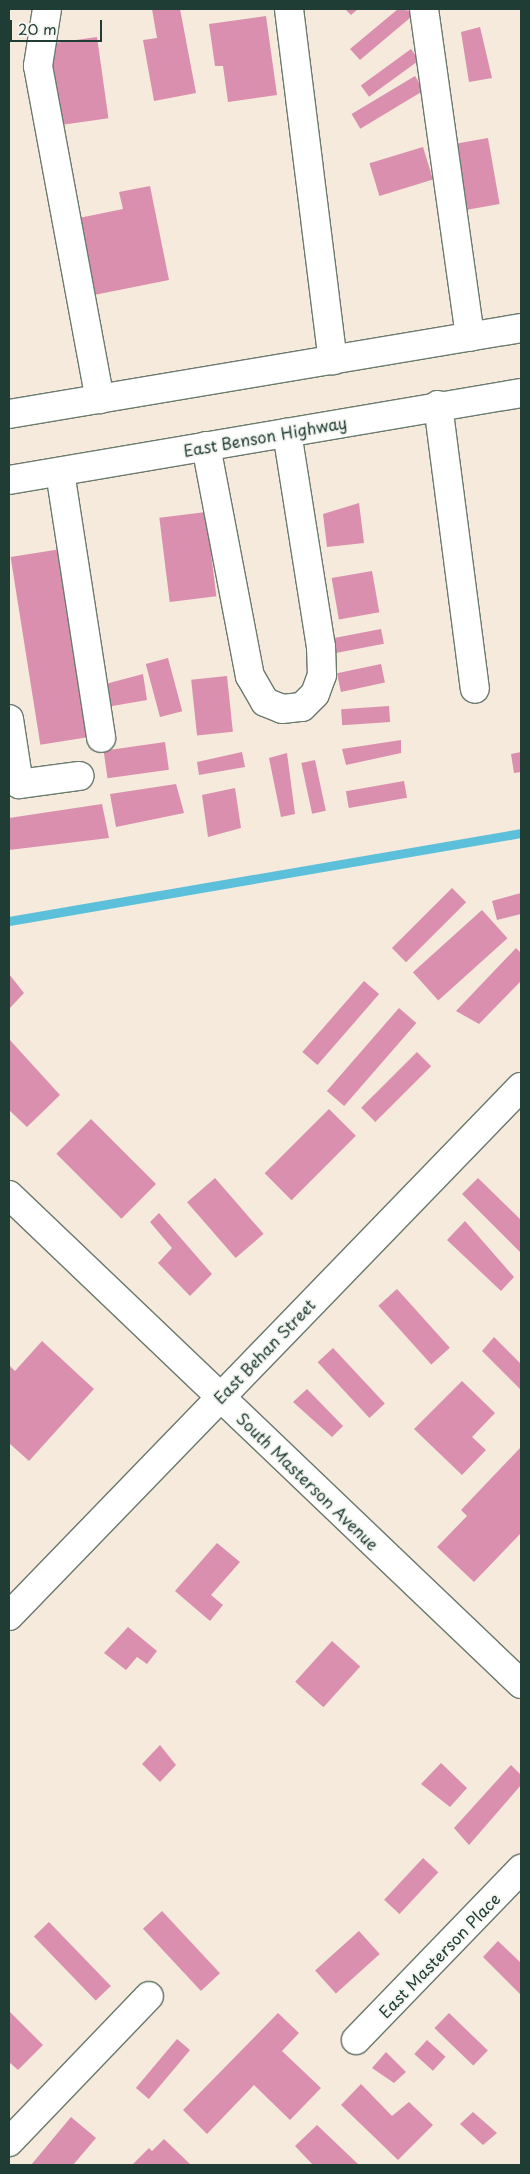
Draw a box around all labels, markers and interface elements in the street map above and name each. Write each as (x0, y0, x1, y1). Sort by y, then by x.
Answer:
scale bar (12, 10, 105, 42)
text: 20 m (18, 17, 57, 40)
street label: East Benson Highway (182, 412, 348, 460)
street label: East Behan Street (209, 1294, 319, 1408)
street label: South Masterson Avenue (233, 1408, 383, 1554)
street label: East Masterson Place (375, 1889, 503, 2021)

